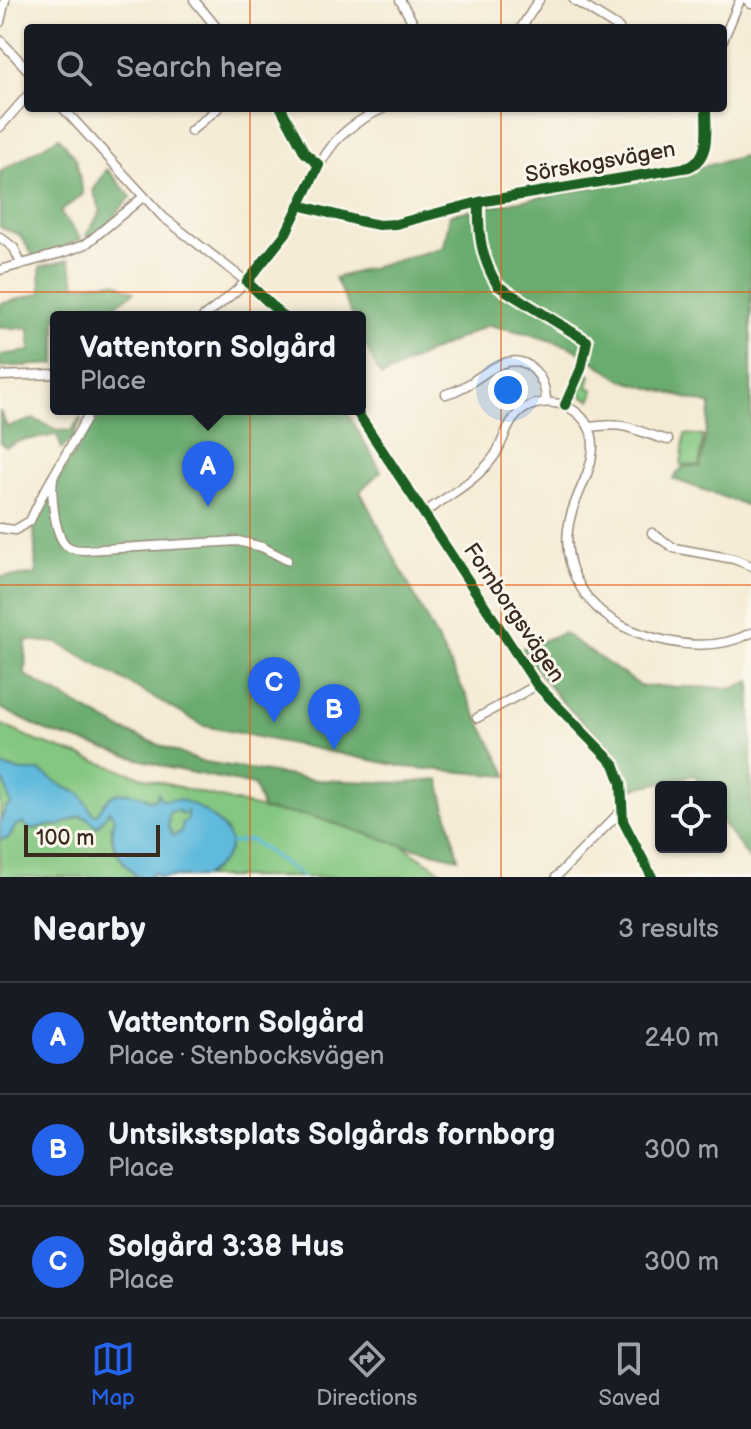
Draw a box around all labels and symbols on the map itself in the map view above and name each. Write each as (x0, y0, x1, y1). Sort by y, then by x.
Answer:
street label: Sörskogsvägen (523, 136, 677, 189)
your location (488, 370, 528, 410)
pin: A (182, 441, 234, 507)
street label: Fornborgsvägen (457, 538, 570, 688)
pin: C (248, 657, 300, 723)
pin: B (308, 684, 360, 750)
scale bar (24, 821, 160, 857)

